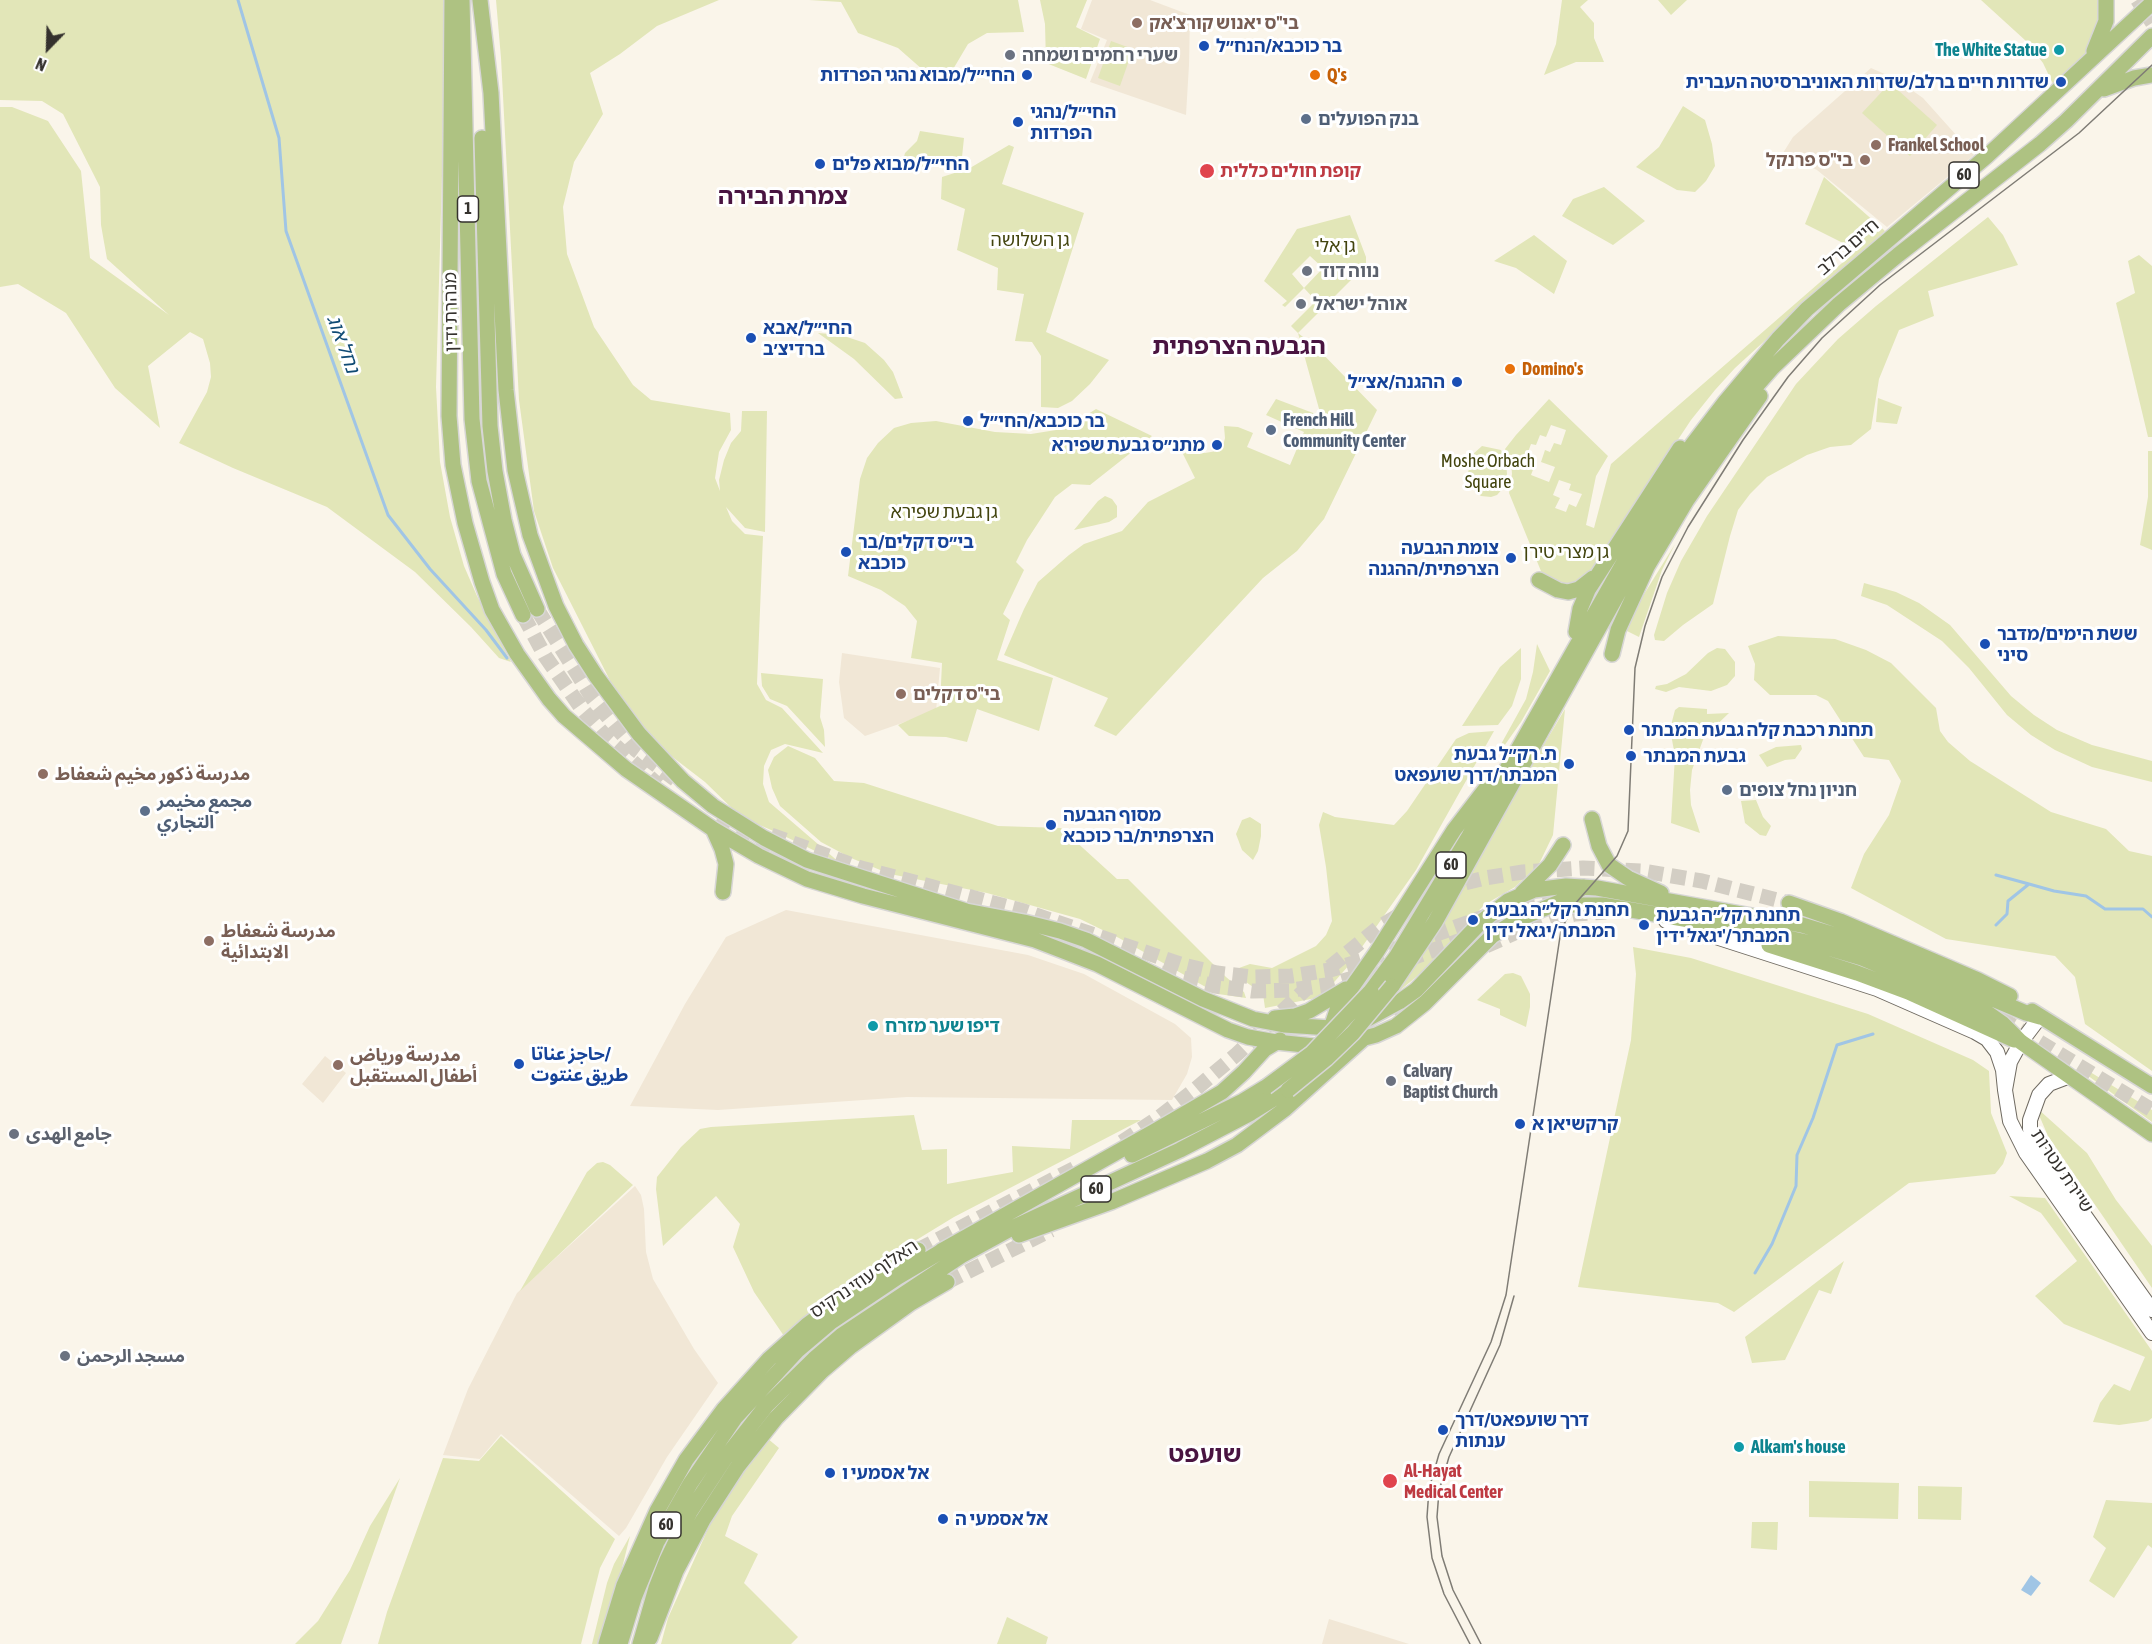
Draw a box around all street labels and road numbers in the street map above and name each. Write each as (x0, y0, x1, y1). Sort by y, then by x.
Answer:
road number: 60 (1949, 162, 1979, 188)
road number: 1 (458, 196, 478, 222)
street label: חיים ברלב (1813, 214, 1883, 280)
street label: מנהרת ידין (440, 272, 462, 352)
road number: 60 (1436, 852, 1466, 878)
street label: שיירת עטרות (2026, 1125, 2098, 1217)
road number: 60 (1081, 1176, 1111, 1202)
street label: האלוף עוזי נרקיס (806, 1235, 922, 1323)
road number: 60 (651, 1512, 681, 1538)

